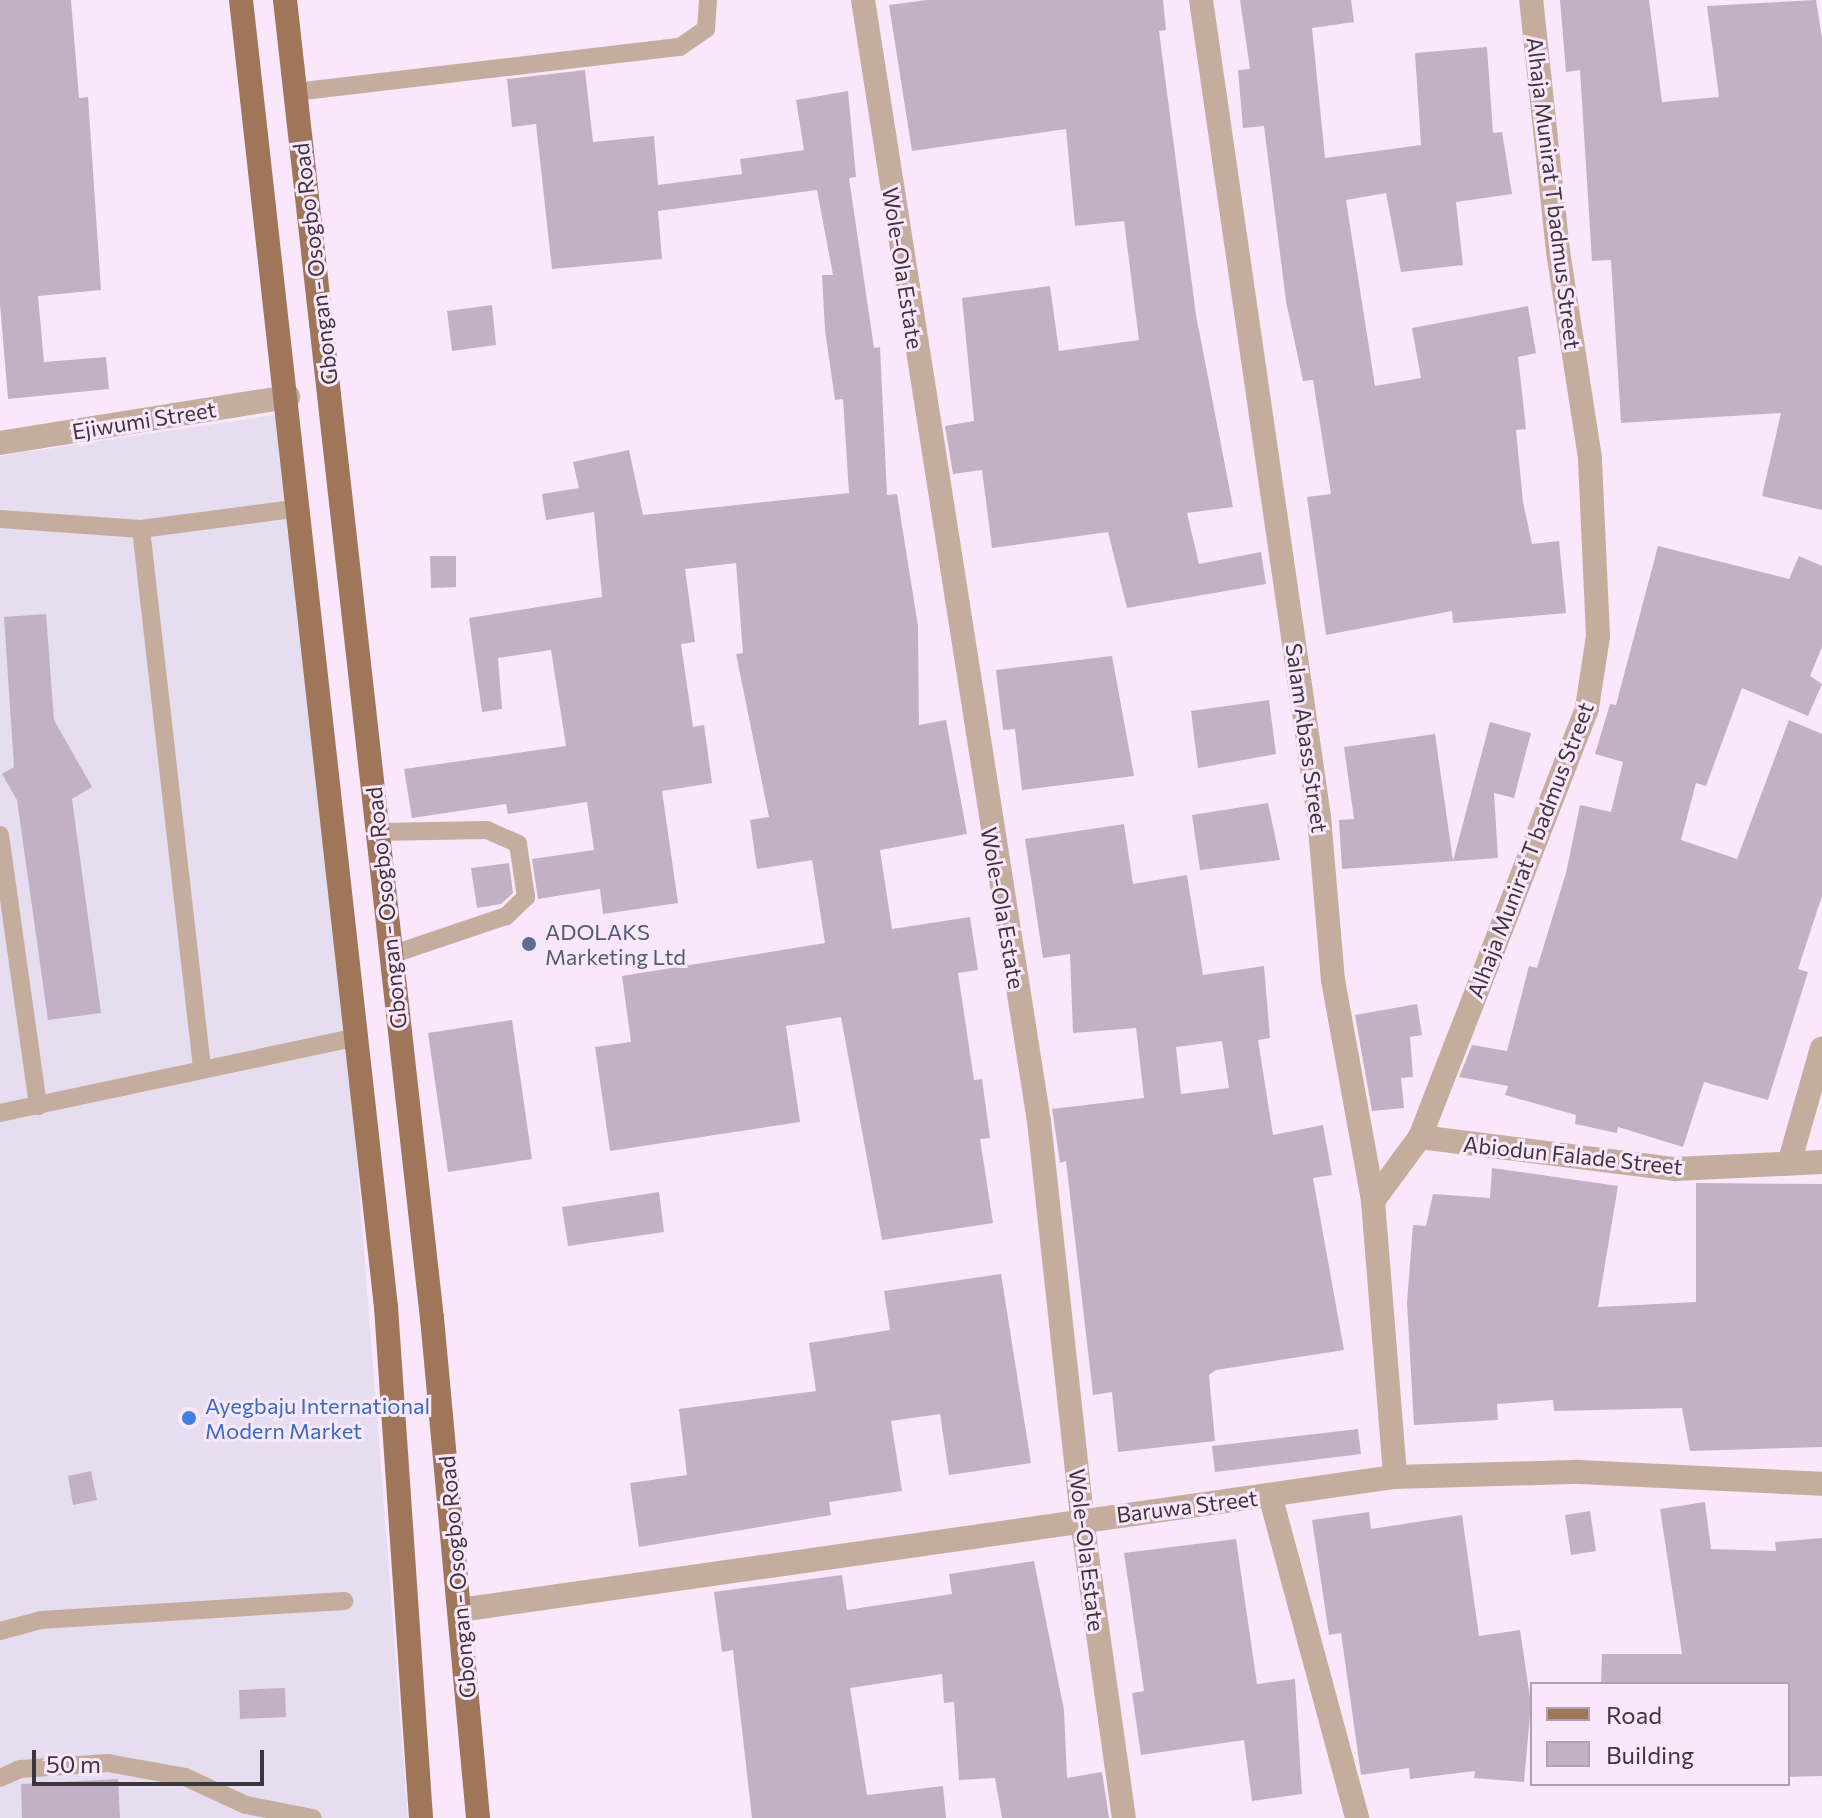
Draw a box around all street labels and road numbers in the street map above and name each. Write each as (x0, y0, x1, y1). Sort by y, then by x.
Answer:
street label: Alhaja Munirat T badmus Street (1522, 35, 1586, 351)
street label: Gbongan - Osogbo Road (287, 142, 343, 386)
street label: Wole-Ola Estate (877, 185, 929, 351)
street label: Ejiwumi Street (70, 396, 218, 444)
street label: Salam Abass Street (1281, 642, 1333, 834)
street label: Alhaja Munirat T badmus Street (1461, 698, 1599, 1002)
street label: Gbongan - Osogbo Road (360, 786, 412, 1030)
street label: Wole-Ola Estate (976, 825, 1030, 991)
street label: Abiodun Falade Street (1462, 1130, 1684, 1180)
street label: Gbongan - Osogbo Road (433, 1455, 481, 1699)
street label: Wole-Ola Estate (1064, 1467, 1110, 1633)
street label: Baruwa Street (1115, 1484, 1259, 1528)

